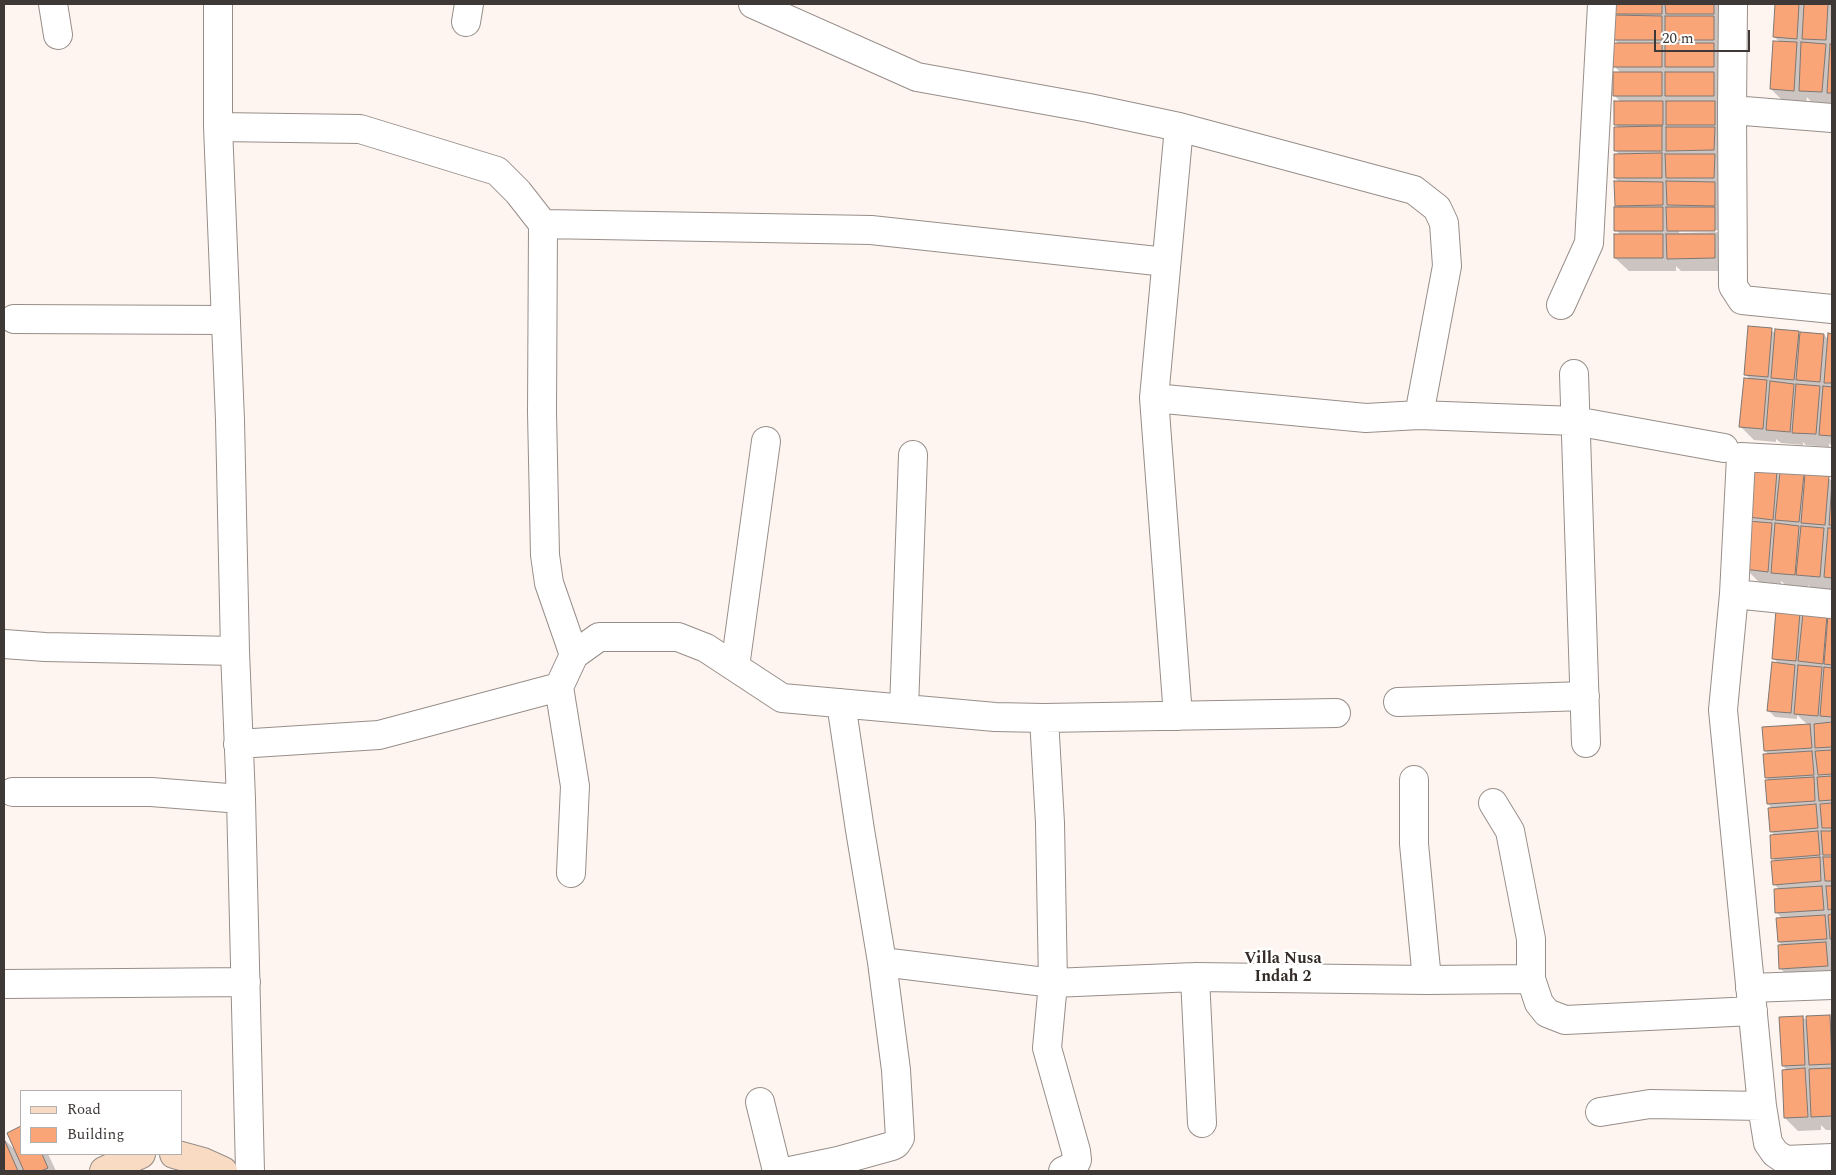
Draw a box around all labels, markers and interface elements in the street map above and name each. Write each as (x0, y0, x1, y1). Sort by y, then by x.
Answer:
scale bar (1656, 20, 1752, 52)
text: 20 m (1662, 27, 1694, 50)
district label: Villa Nusa Indah 2 (1244, 950, 1322, 988)
legend (20, 1090, 182, 1155)
text: Road (67, 1098, 101, 1121)
text: Building (67, 1123, 124, 1146)

